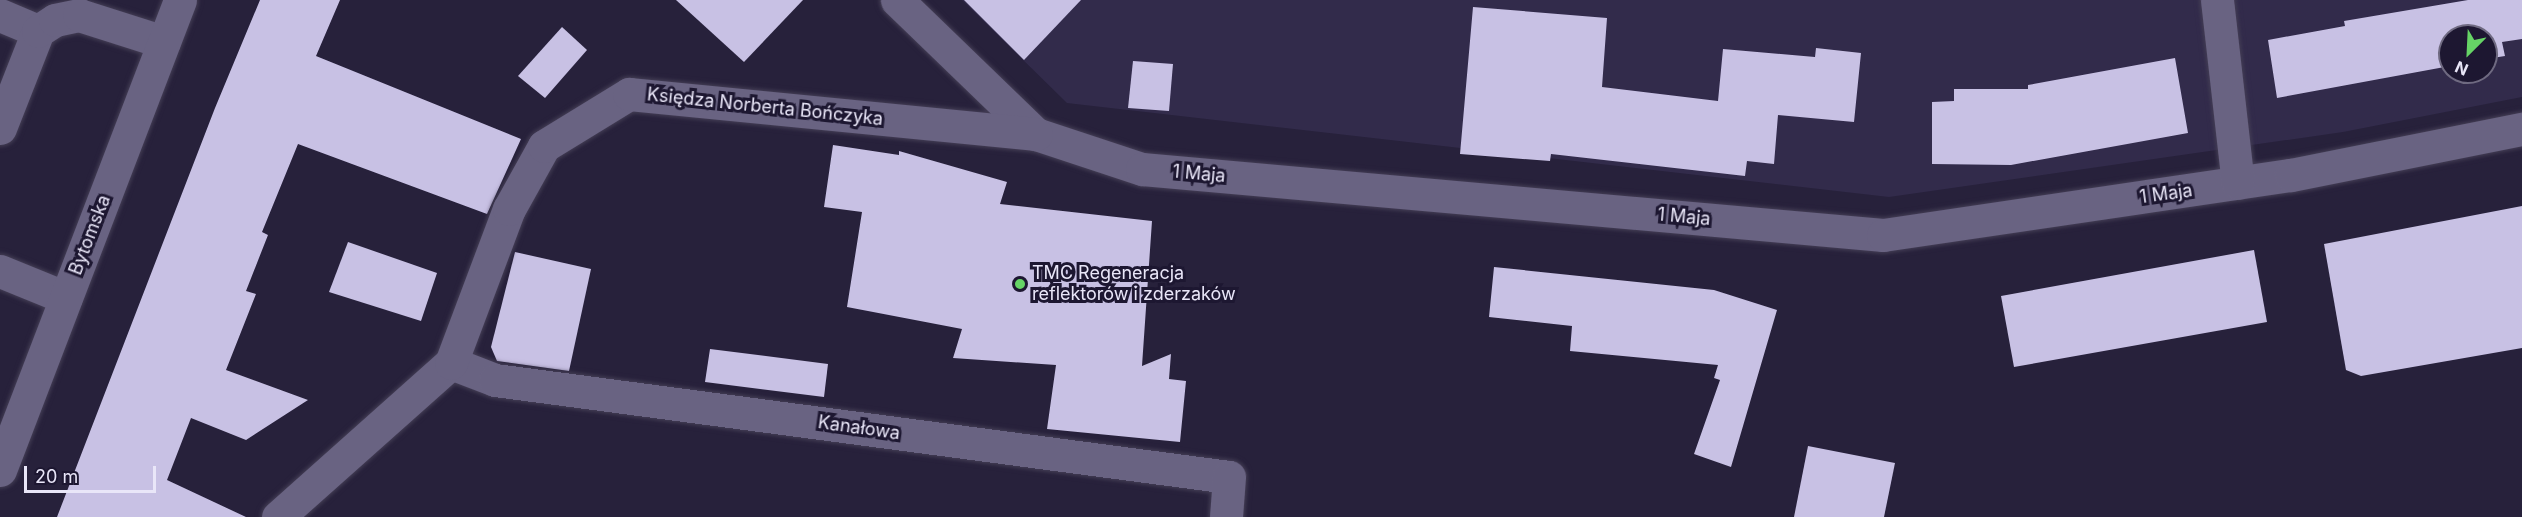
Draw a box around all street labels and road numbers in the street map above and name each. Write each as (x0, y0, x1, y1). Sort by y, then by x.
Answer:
street label: Księdza Norberta Bończyka (646, 84, 884, 130)
street label: 1 Maja (1172, 161, 1226, 187)
street label: 1 Maja (2138, 180, 2194, 208)
street label: Bytomska (65, 192, 115, 278)
street label: 1 Maja (1657, 204, 1711, 230)
street label: Kanałowa (817, 412, 901, 444)

